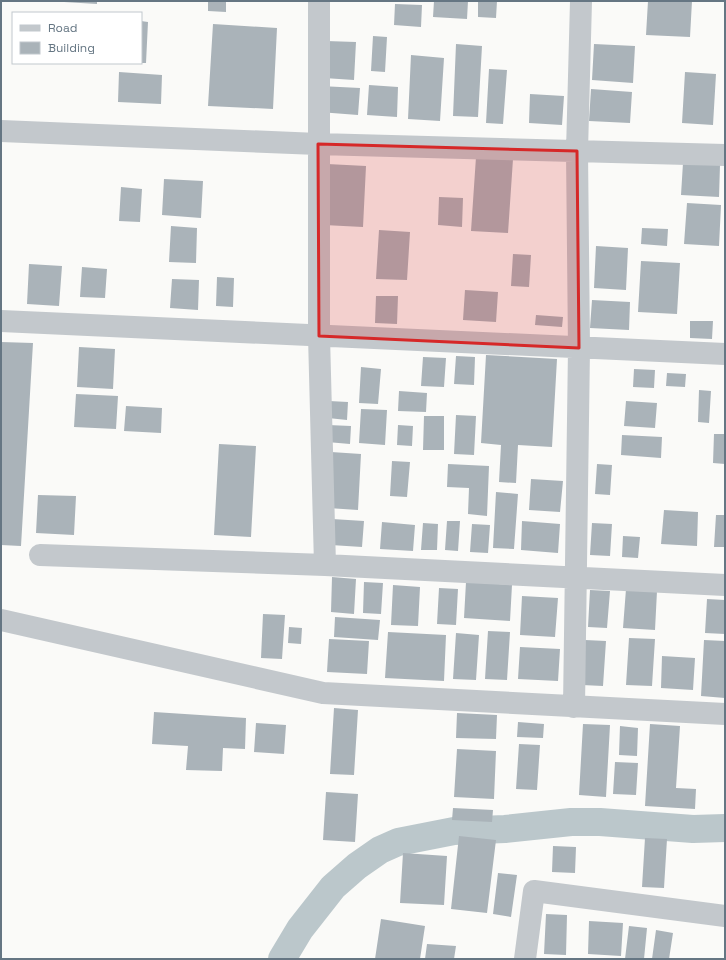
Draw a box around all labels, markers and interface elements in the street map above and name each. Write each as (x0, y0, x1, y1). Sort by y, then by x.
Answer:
legend (12, 12, 142, 64)
text: Road (48, 20, 77, 36)
text: Building (48, 40, 95, 56)

